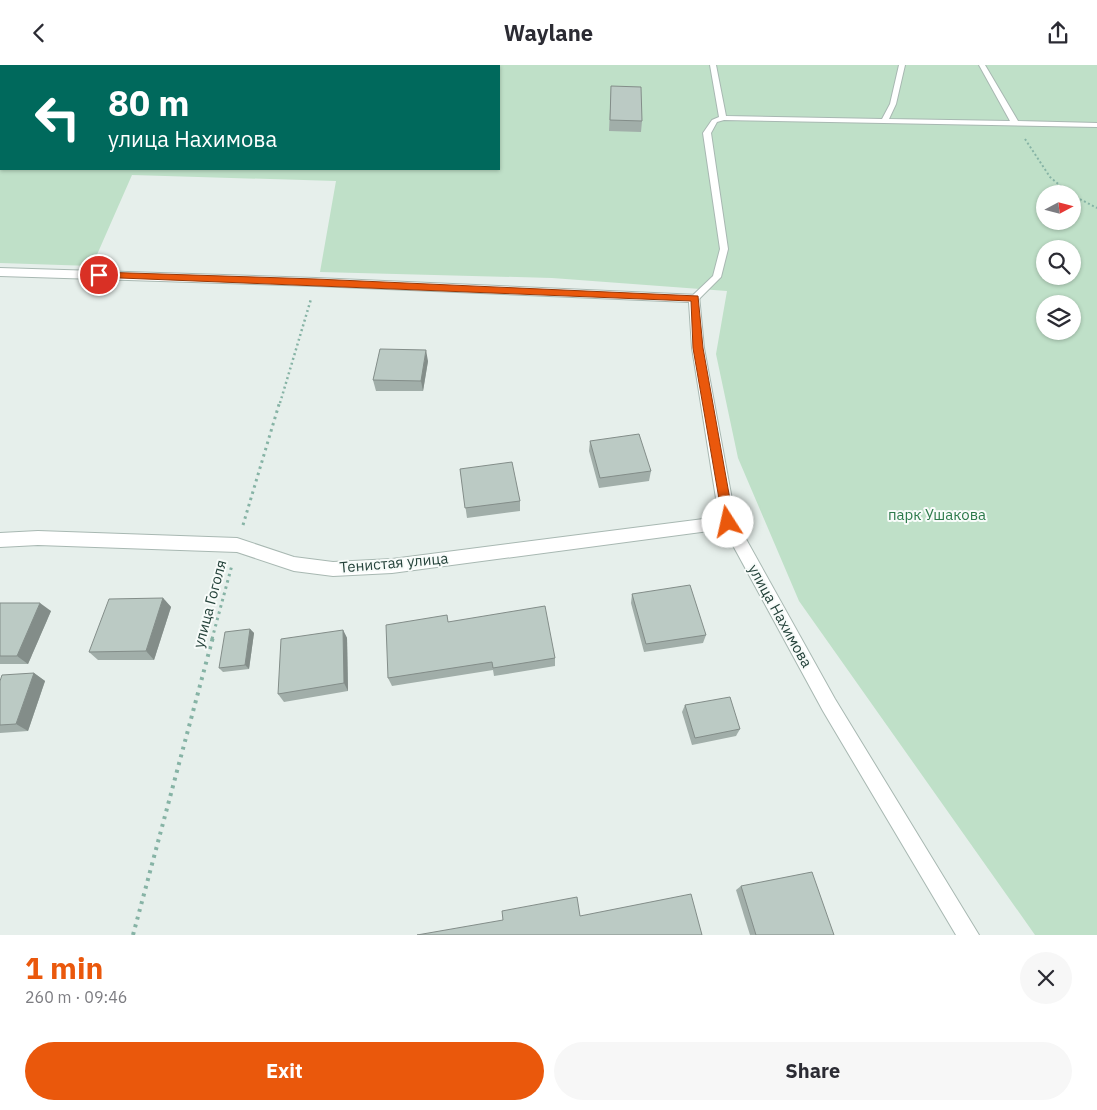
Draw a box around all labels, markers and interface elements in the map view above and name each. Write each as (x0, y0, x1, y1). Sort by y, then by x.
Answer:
text: Waylane (504, 18, 593, 47)
icon: back (25, 19, 53, 47)
icon: share (1044, 19, 1072, 47)
text: 80 m (108, 80, 190, 126)
icon: left (25, 85, 90, 150)
text: улица Нахимова (108, 124, 277, 153)
north arrow (1036, 185, 1081, 230)
map controls (1036, 185, 1081, 340)
button: search (1036, 240, 1081, 285)
pin (78, 254, 120, 296)
icon: arrive (85, 261, 113, 289)
button: layers (1036, 295, 1081, 340)
position arrow (701, 495, 753, 547)
park label: парк Ушакова (888, 505, 986, 524)
street label: Тенистая улица (339, 548, 449, 577)
street label: улица Гоголя (189, 558, 230, 650)
street label: улица Нахимова (744, 561, 817, 671)
text: 1 min (25, 948, 103, 987)
button: close (1020, 952, 1072, 1004)
text: 260 m · 09:46 (25, 987, 127, 1007)
button: Exit (25, 1042, 544, 1100)
button: Share (554, 1042, 1072, 1100)

